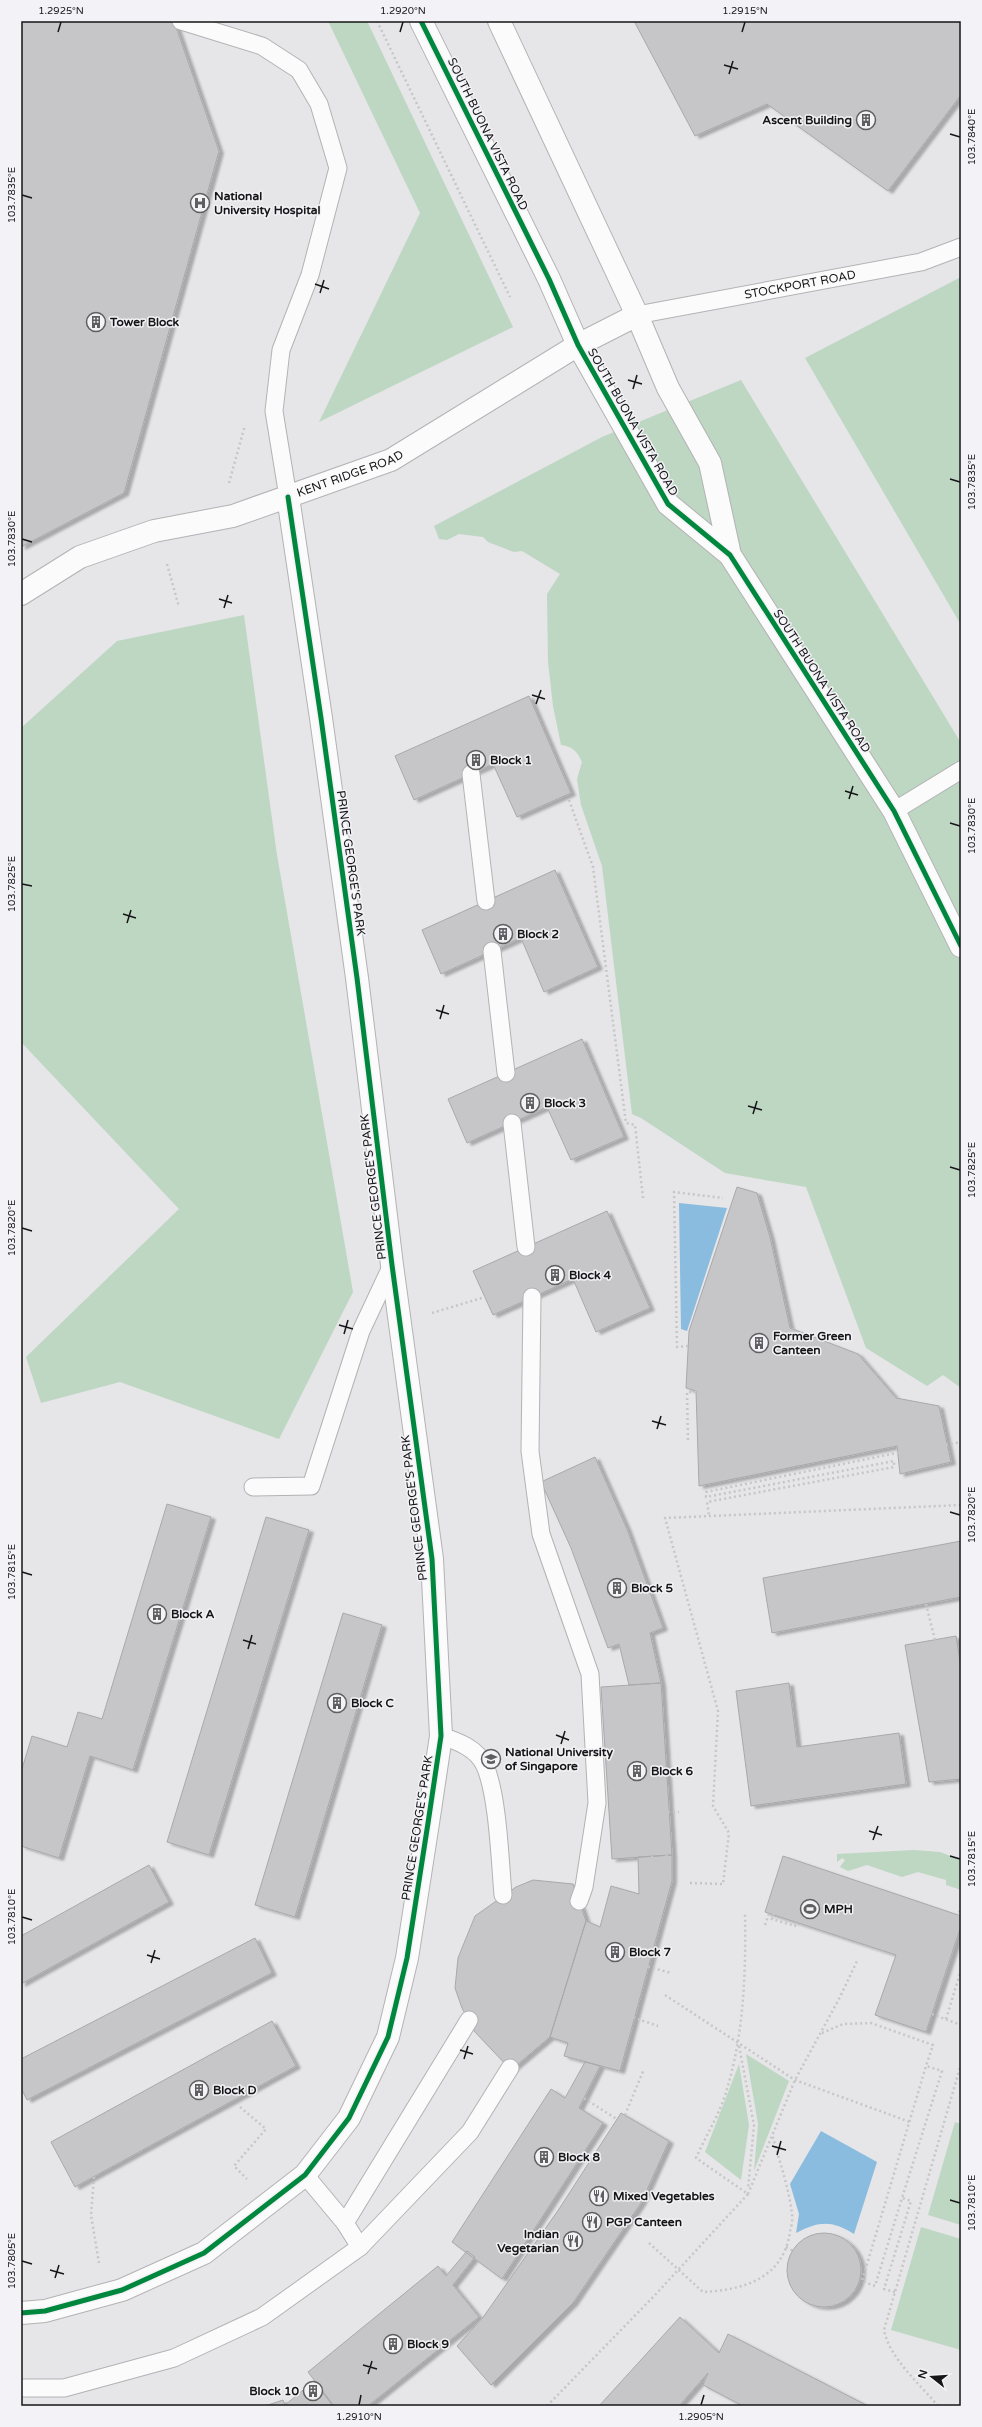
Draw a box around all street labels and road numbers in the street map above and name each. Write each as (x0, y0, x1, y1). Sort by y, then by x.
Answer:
street label: SOUTH BUONA VISTA ROAD (445, 55, 531, 213)
street label: STOCKPORT ROAD (743, 267, 857, 302)
street label: SOUTH BUONA VISTA ROAD (585, 346, 681, 498)
street label: KENT RIDGE ROAD (295, 447, 406, 500)
street label: SOUTH BUONA VISTA ROAD (770, 607, 874, 755)
street label: PRINCE GEORGE'S PARK (334, 789, 368, 937)
street label: PRINCE GEORGE'S PARK (357, 1113, 389, 1261)
street label: PRINCE GEORGE'S PARK (398, 1434, 430, 1582)
street label: PRINCE GEORGE'S PARK (399, 1754, 435, 1902)

